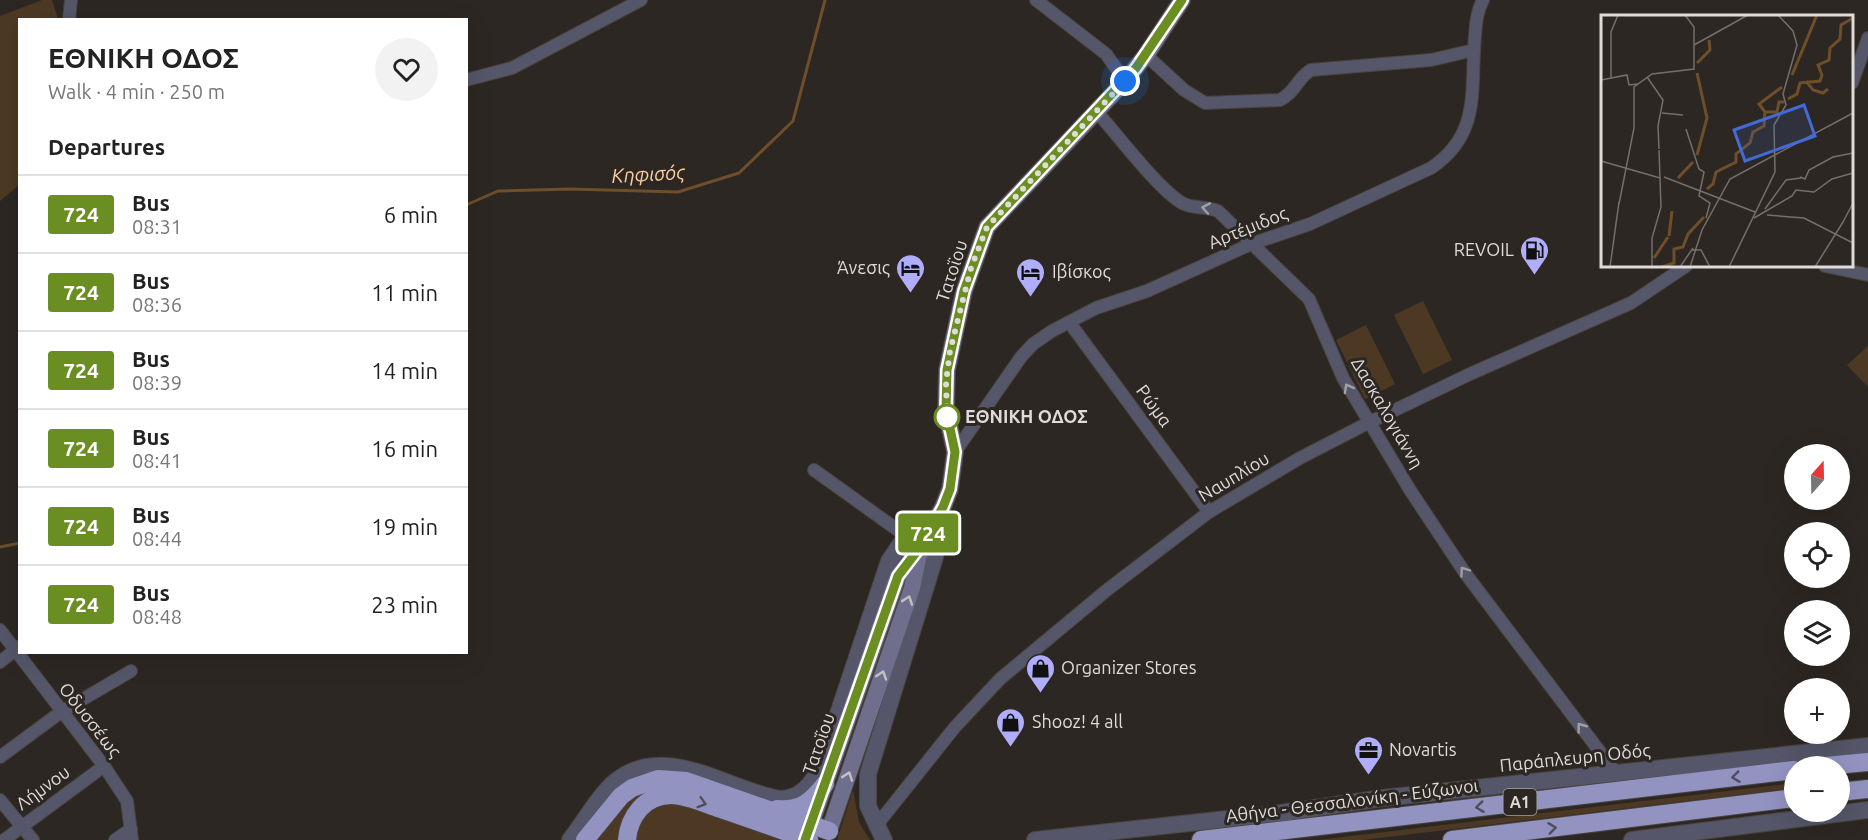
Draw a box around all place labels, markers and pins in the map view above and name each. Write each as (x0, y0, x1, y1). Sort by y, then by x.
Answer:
fuel station icon: REVOIL (1519, 234, 1551, 276)
place label: REVOIL (1454, 239, 1514, 259)
hotel icon: Άνεσις (895, 252, 927, 294)
hotel icon: Ιβίσκος (1015, 256, 1047, 298)
place label: Άνεσις (837, 257, 890, 278)
place label: Ιβίσκος (1052, 261, 1111, 282)
marker: ΕΘΝΙΚΗ ΟΔΟΣ (934, 404, 960, 430)
place label: ΕΘΝΙΚΗ ΟΔΟΣ (965, 406, 1088, 426)
shop icon: Organizer Stores (1024, 652, 1056, 694)
place label: Organizer Stores (1061, 657, 1197, 677)
shop icon: Shooz! 4 all (995, 706, 1027, 748)
place label: Shooz! 4 all (1032, 711, 1123, 731)
office icon: Novartis (1352, 734, 1384, 776)
place label: Novartis (1389, 739, 1457, 759)

